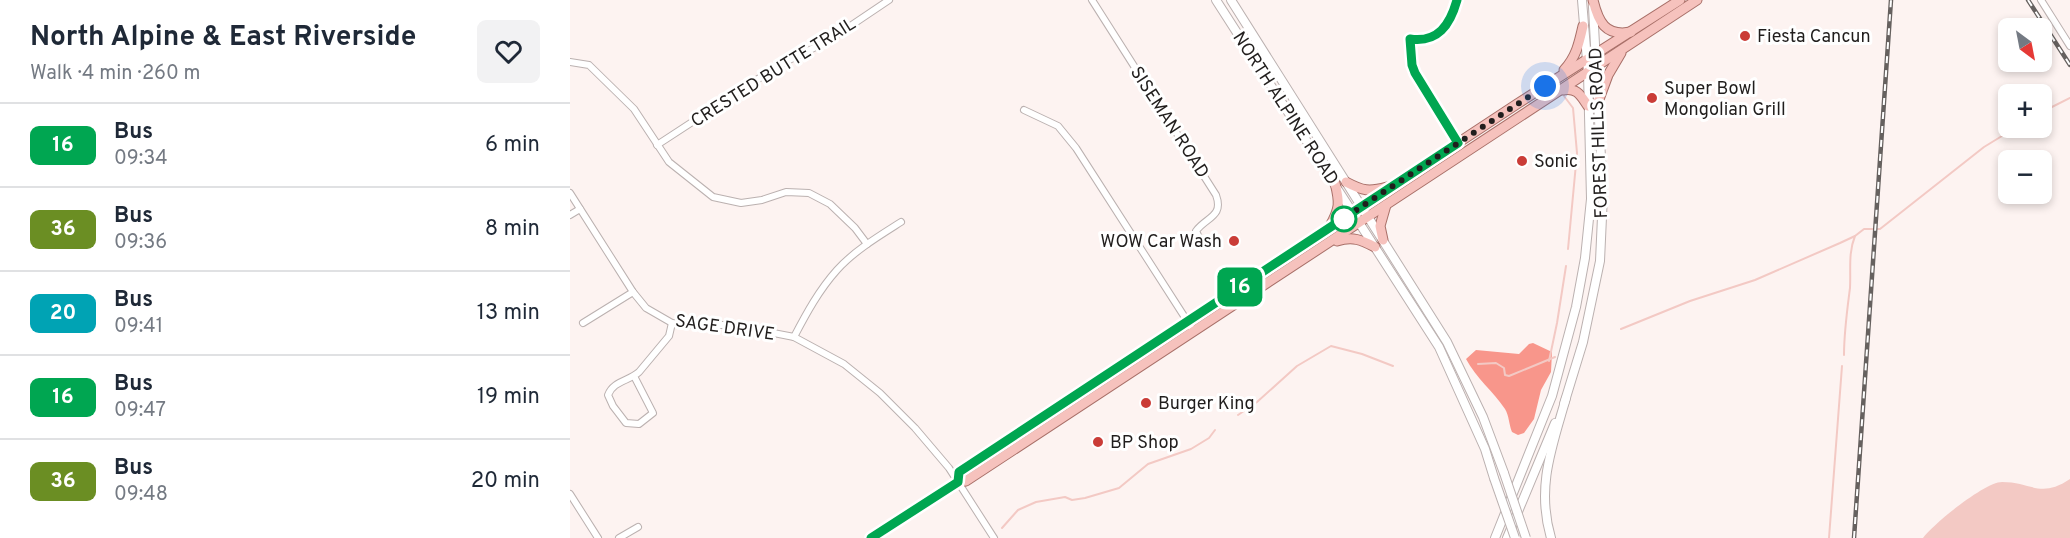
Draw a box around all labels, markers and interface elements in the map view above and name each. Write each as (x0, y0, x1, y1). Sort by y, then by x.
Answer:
street label: CRESTED BUTTE TRAIL (687, 13, 861, 133)
north arrow (1998, 18, 2052, 72)
map controls (1998, 18, 2052, 204)
text: North Alpine & East Riverside (30, 20, 416, 56)
button: heart (477, 20, 540, 83)
place label: Fiesta Cancun (1757, 26, 1871, 49)
street label: NORTH ALPINE ROAD (1227, 28, 1343, 190)
marker: Fiesta Cancun (1738, 29, 1752, 43)
street label: FOREST HILLS ROAD (1585, 47, 1614, 219)
text: Walk · 4 min · 260 m (30, 61, 201, 87)
street label: SISEMAN ROAD (1124, 63, 1213, 183)
your location (1530, 71, 1560, 101)
place label: Super Bowl Mongolian Grill (1664, 78, 1786, 122)
button: + (1998, 84, 2052, 138)
marker: Super Bowl Mongolian Grill (1645, 91, 1659, 105)
text: Bus (114, 119, 153, 146)
text: 16 (52, 132, 74, 159)
text: 6 min (485, 132, 540, 159)
text: 09:34 (114, 146, 168, 172)
button: − (1998, 150, 2052, 204)
place label: Sonic (1534, 151, 1578, 174)
marker: Sonic (1515, 154, 1529, 168)
text: Bus (114, 203, 153, 230)
unlabelled marker (1331, 206, 1357, 232)
text: 36 (50, 216, 76, 243)
text: 8 min (485, 216, 540, 243)
text: 09:36 (114, 230, 167, 256)
place label: WOW Car Wash (1100, 231, 1222, 254)
marker: WOW Car Wash (1227, 234, 1241, 248)
line badge: 16 (1213, 268, 1267, 306)
text: 16 (1229, 274, 1251, 301)
text: Bus (114, 287, 153, 314)
text: 20 (50, 300, 76, 327)
text: 13 min (477, 300, 540, 327)
street label: SAGE DRIVE (673, 310, 776, 347)
text: 09:41 (114, 314, 163, 340)
text: Bus (114, 371, 153, 398)
text: 16 (52, 384, 74, 411)
text: 19 min (477, 384, 540, 411)
place label: Burger King (1158, 393, 1255, 416)
marker: Burger King (1139, 396, 1153, 410)
text: 09:47 (114, 398, 166, 424)
place label: BP Shop (1110, 432, 1179, 455)
marker: BP Shop (1091, 435, 1105, 449)
text: Bus (114, 455, 153, 482)
text: 36 (50, 468, 76, 495)
text: 20 min (471, 468, 540, 495)
text: 09:48 (114, 482, 168, 508)

